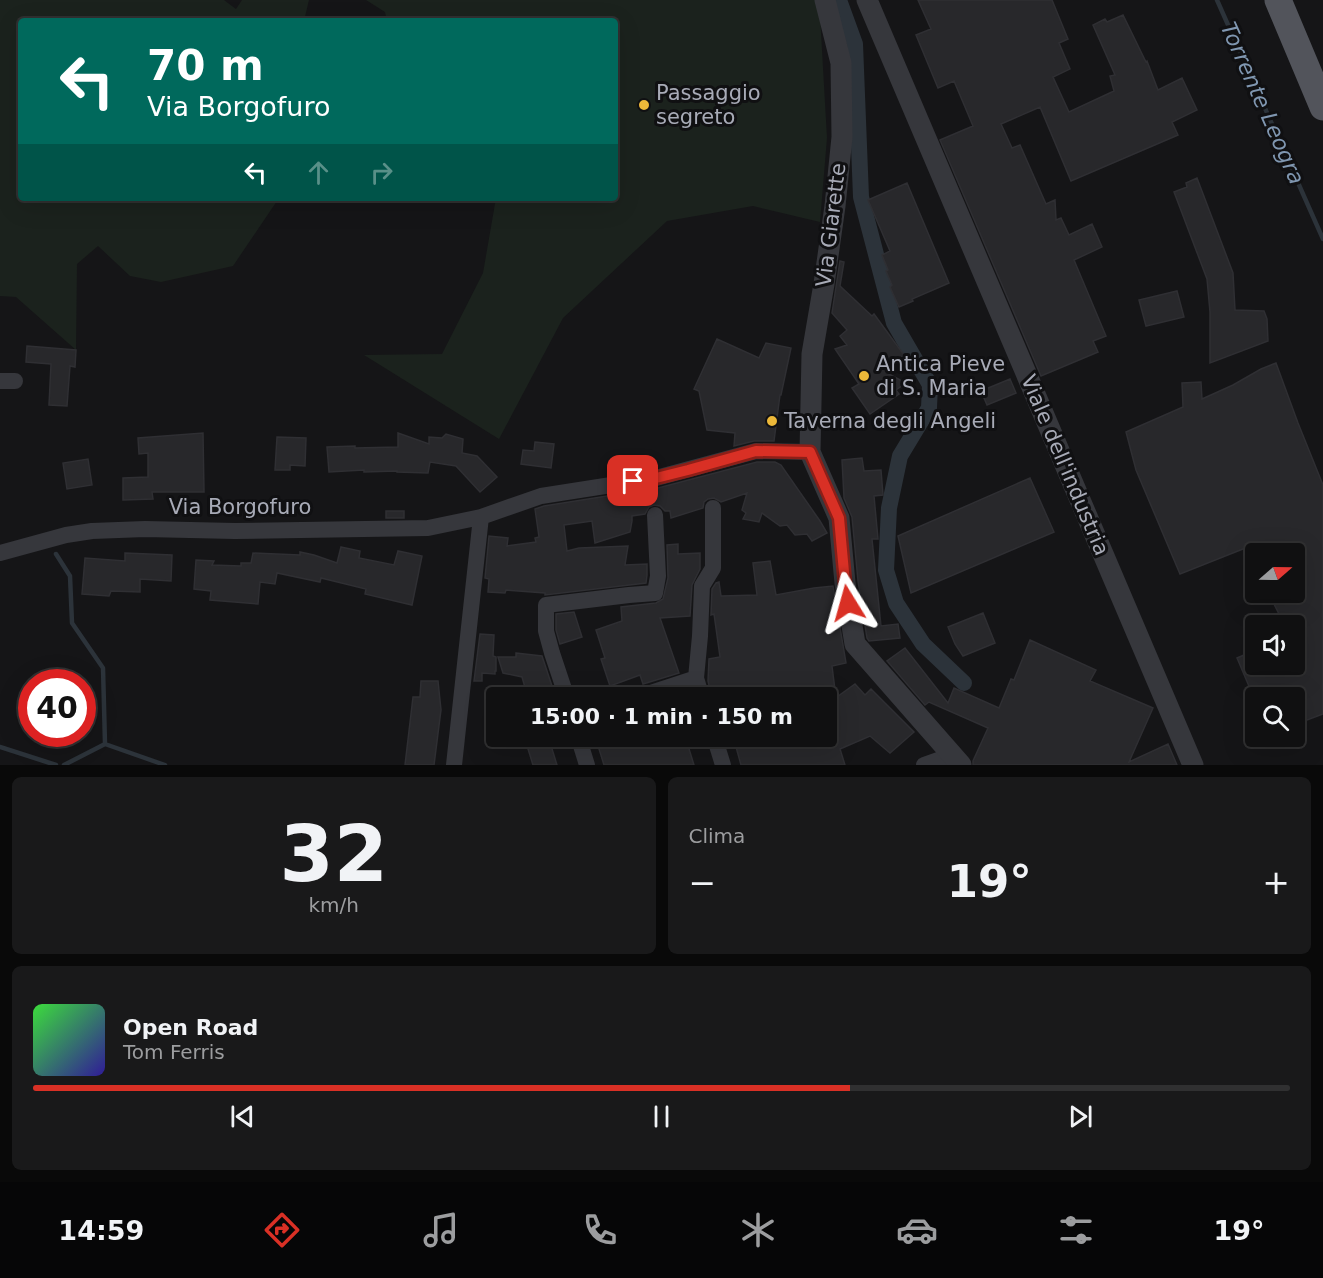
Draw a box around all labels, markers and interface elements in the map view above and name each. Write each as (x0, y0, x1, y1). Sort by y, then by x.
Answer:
water label: Torrente Leogra (1216, 18, 1309, 188)
text: 70 m (147, 41, 264, 90)
icon: left (48, 42, 126, 120)
place label: Passaggio segreto (656, 81, 761, 129)
text: Via Borgofuro (147, 91, 330, 122)
marker: Passaggio segreto (637, 98, 651, 112)
icon: left (239, 156, 272, 189)
icon: ahead (302, 156, 335, 189)
icon: right (365, 156, 398, 189)
street label: Via Giarette (811, 162, 851, 288)
place label: Antica Pieve di S. Maria (876, 352, 1005, 400)
marker: Antica Pieve di S. Maria (857, 369, 871, 383)
street label: Viale dell'industria (1016, 371, 1114, 559)
place label: Taverna degli Angeli (783, 409, 996, 433)
marker: Taverna degli Angeli (765, 414, 779, 428)
pin (607, 455, 658, 506)
icon: arrive (616, 464, 649, 497)
street label: Via Borgofuro (169, 495, 311, 519)
north arrow (1245, 543, 1305, 603)
map controls (1245, 543, 1305, 747)
position arrow (816, 571, 880, 635)
button: sound (1245, 615, 1305, 675)
speed limit sign: 40 (18, 669, 96, 747)
button: search (1245, 687, 1305, 747)
text: 15:00 · 1 min · 150 m (530, 704, 793, 729)
text: 32 (279, 809, 388, 899)
text: Clima (689, 824, 745, 848)
text: 19° (947, 855, 1032, 908)
text: − (689, 863, 716, 902)
text: + (1262, 863, 1290, 902)
text: km/h (309, 893, 359, 917)
text: Open Road (123, 1015, 258, 1040)
text: Tom Ferris (123, 1040, 225, 1064)
icon: previous (226, 1100, 259, 1133)
icon: pause (645, 1100, 678, 1133)
icon: next (1064, 1100, 1097, 1133)
icon: directions (261, 1209, 303, 1251)
icon: music (420, 1209, 462, 1251)
icon: phone (579, 1209, 621, 1251)
icon: climate (737, 1209, 779, 1251)
icon: car (896, 1209, 938, 1251)
icon: filters (1055, 1209, 1097, 1251)
text: 14:59 (58, 1215, 144, 1246)
text: 19° (1213, 1215, 1265, 1246)

